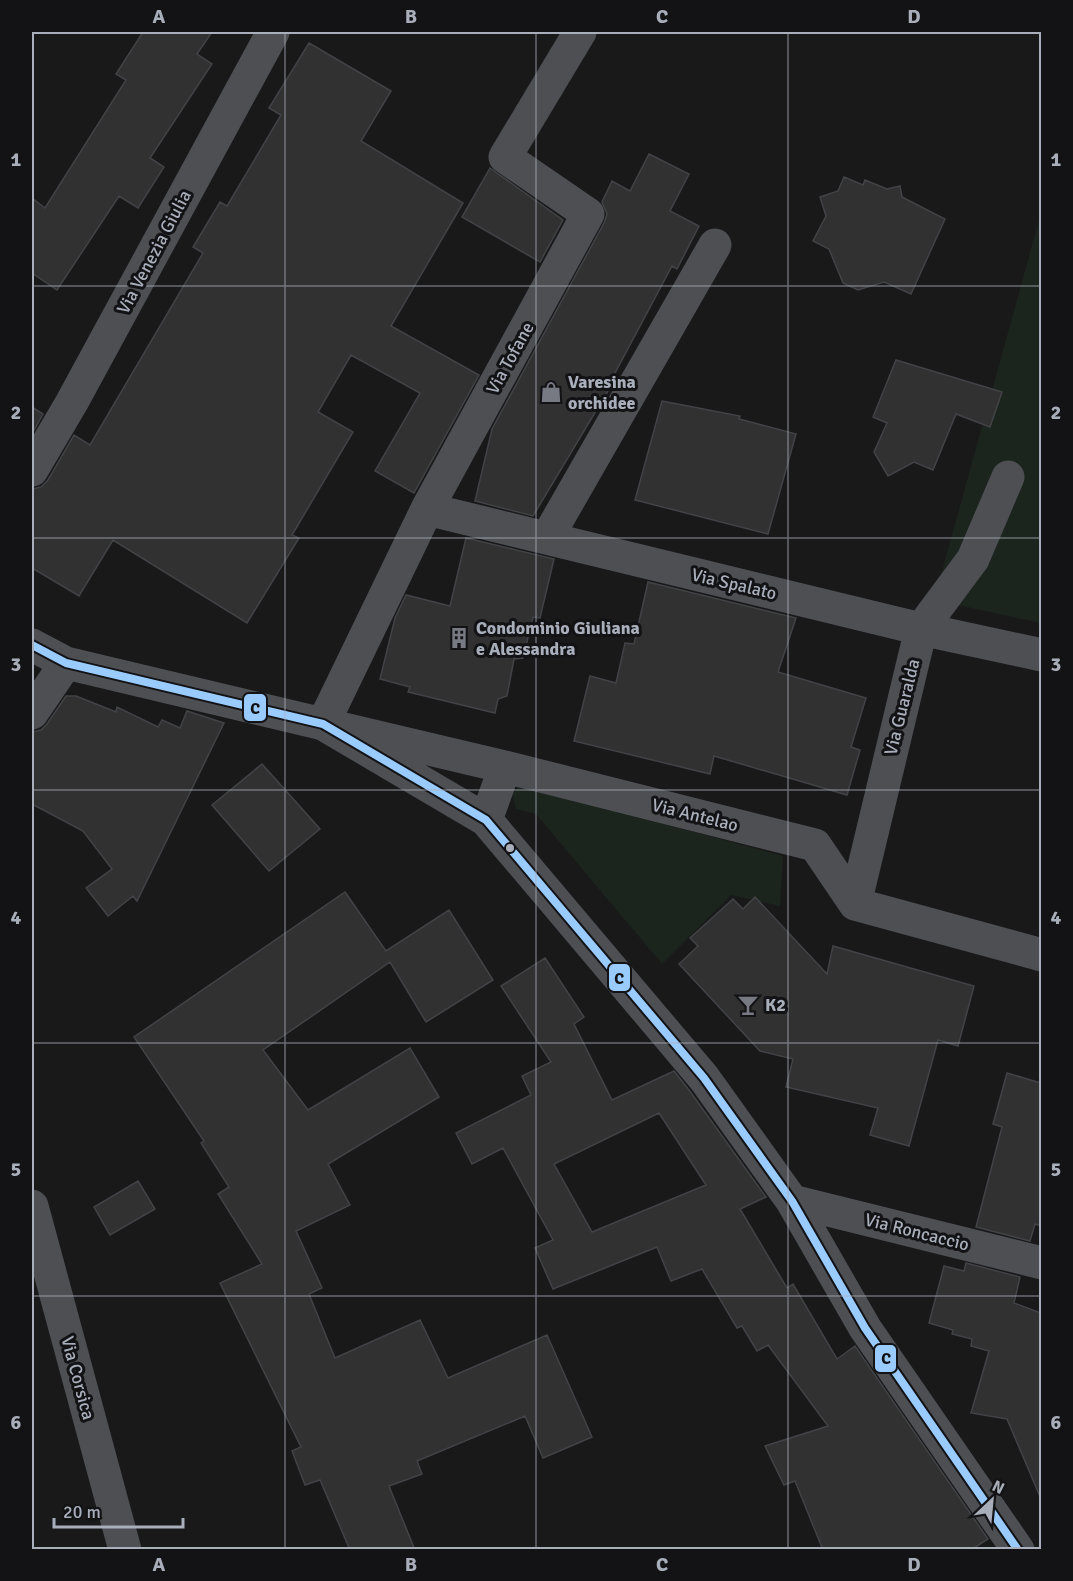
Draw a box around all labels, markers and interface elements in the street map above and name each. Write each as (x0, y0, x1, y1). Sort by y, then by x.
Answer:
text: A (153, 4, 166, 29)
text: B (405, 4, 417, 29)
text: C (656, 4, 668, 29)
text: D (907, 4, 921, 29)
text: 1 (11, 147, 22, 172)
text: 1 (1051, 147, 1062, 172)
street label: Via Venezia Giulia (112, 186, 196, 318)
street label: Via Tofane (481, 318, 539, 398)
place label: Varesina orchidee (568, 371, 636, 414)
shop icon: Varesina orchidee (539, 380, 563, 404)
text: 2 (11, 400, 21, 425)
text: 2 (1051, 400, 1061, 425)
street label: Via Spalato (689, 564, 779, 604)
place label: Condominio Giuliana e Alessandra (476, 617, 640, 660)
building icon: Condominio Giuliana e Alessandra (447, 626, 471, 650)
text: 3 (11, 652, 21, 677)
text: 3 (1051, 652, 1061, 677)
street label: Via Guaralda (879, 657, 925, 757)
line badge: C (243, 693, 267, 722)
text: C (250, 699, 260, 719)
street label: Via Antelao (650, 794, 740, 836)
unlabelled marker (504, 842, 516, 854)
text: 4 (11, 905, 22, 930)
text: 4 (1051, 905, 1062, 930)
line badge: C (608, 963, 631, 992)
text: C (614, 969, 624, 989)
bar icon: K2 (736, 993, 760, 1017)
place label: K2 (765, 994, 786, 1016)
text: 5 (11, 1157, 21, 1182)
text: 5 (1051, 1157, 1061, 1182)
street label: Via Roncaccio (862, 1208, 972, 1256)
street label: Via Corsica (56, 1334, 100, 1422)
line badge: C (874, 1344, 897, 1373)
text: C (881, 1349, 891, 1369)
text: 6 (11, 1410, 22, 1435)
text: 6 (1051, 1410, 1062, 1435)
north arrow (962, 1470, 1022, 1530)
text: N (989, 1476, 1008, 1499)
scale bar (54, 1491, 183, 1529)
text: 20 m (63, 1501, 101, 1523)
text: A (153, 1552, 166, 1577)
text: B (405, 1552, 417, 1577)
text: C (656, 1552, 668, 1577)
text: D (907, 1552, 921, 1577)

